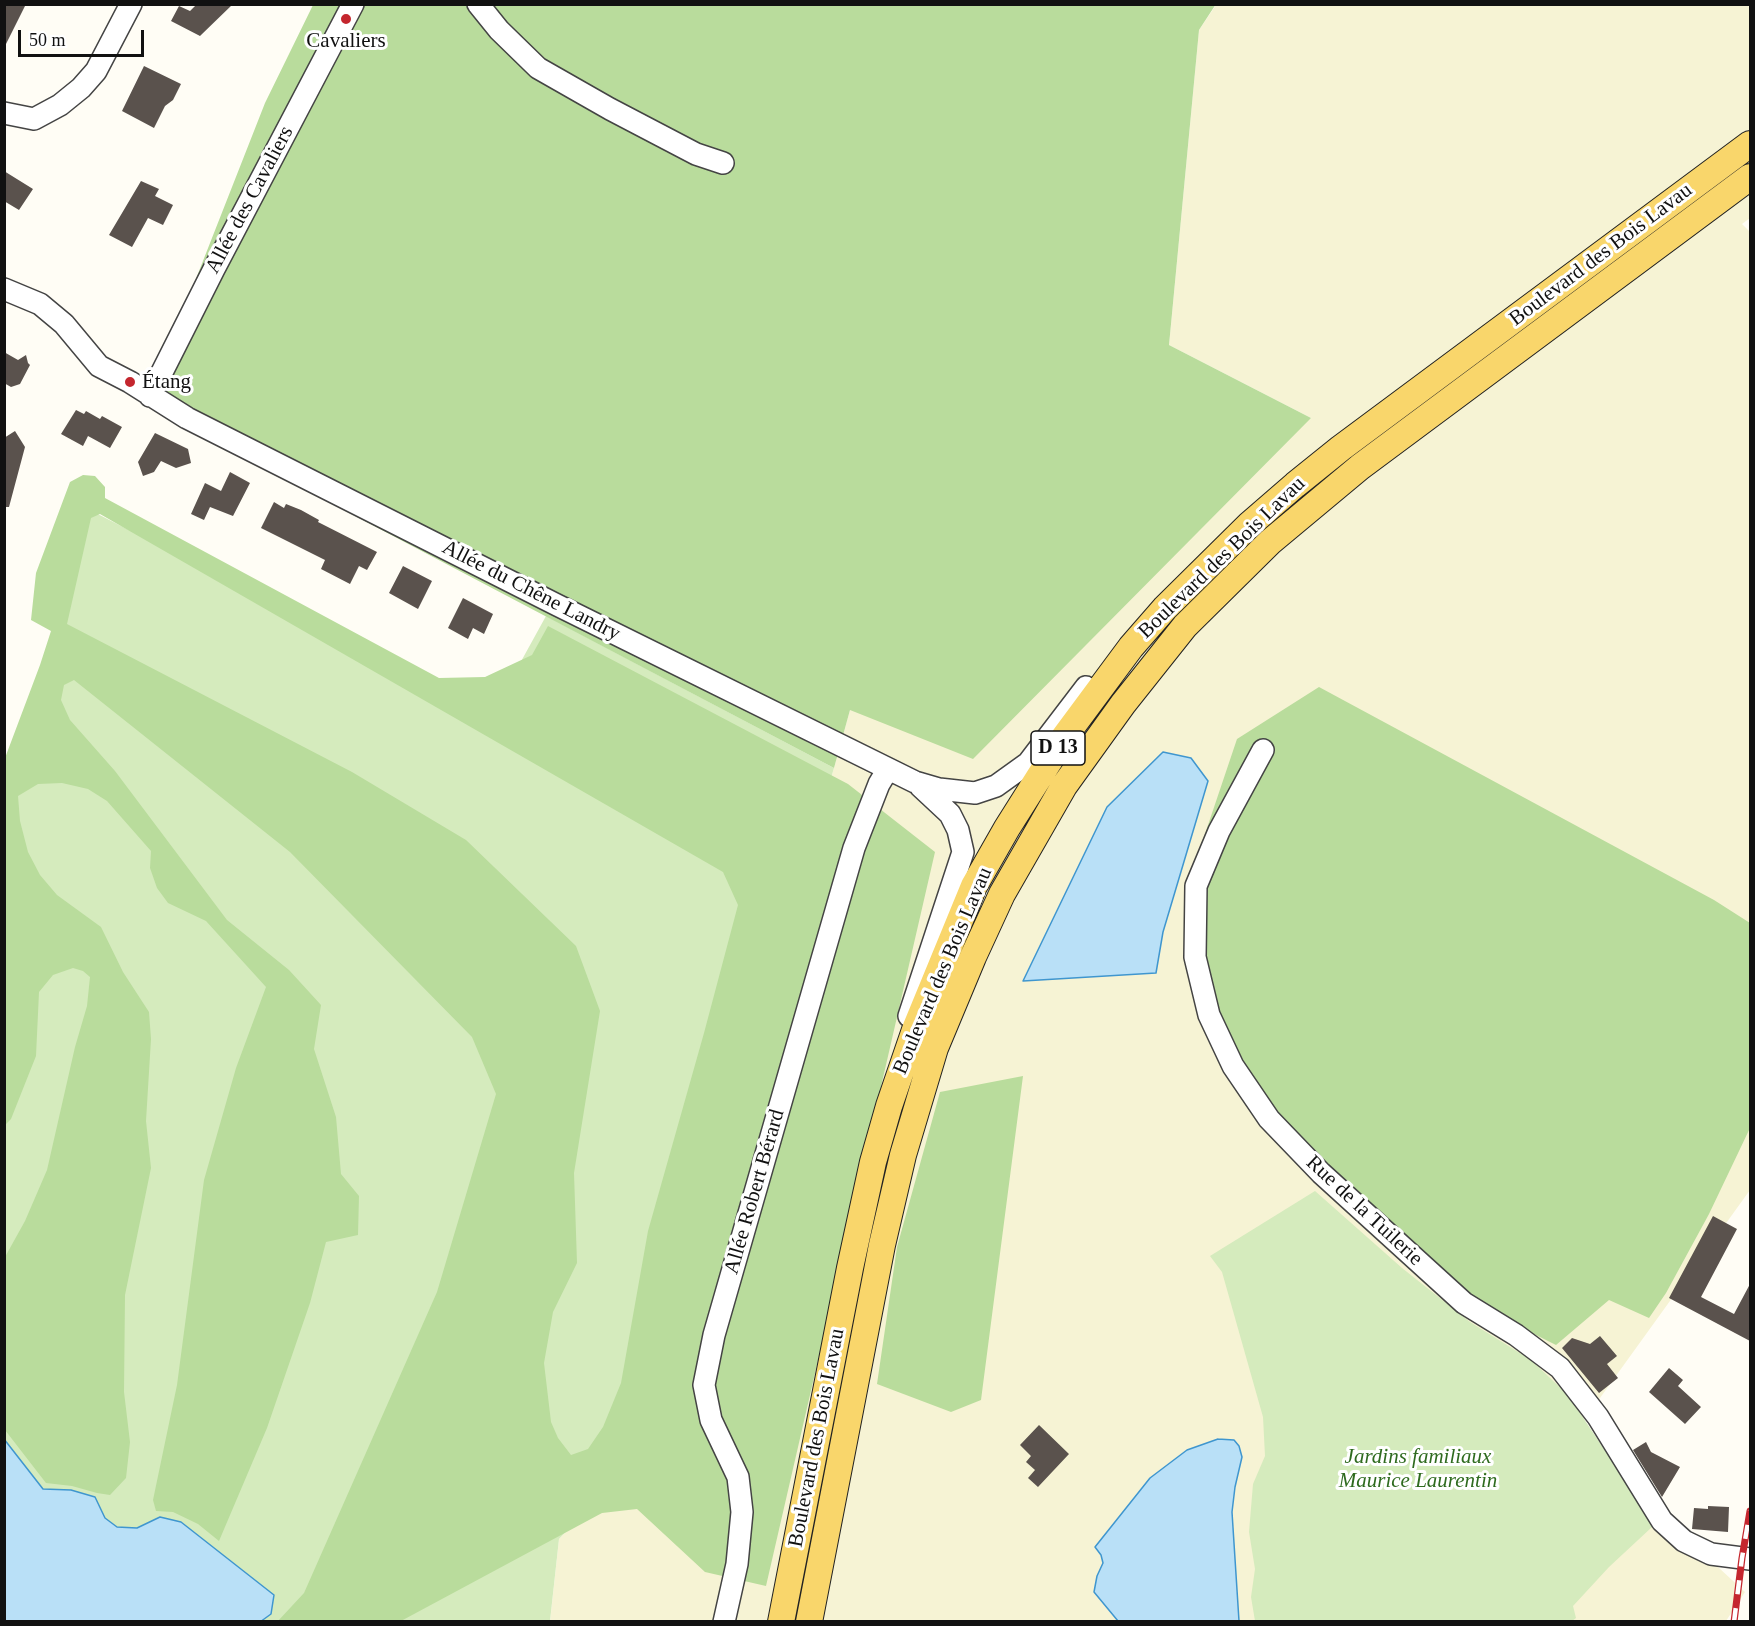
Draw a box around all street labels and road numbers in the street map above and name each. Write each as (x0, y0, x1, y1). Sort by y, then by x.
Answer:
street label: Allée des Cavaliers (201, 122, 299, 278)
street label: Boulevard des Bois Lavau (1505, 178, 1697, 332)
street label: Boulevard des Bois Lavau (1133, 472, 1311, 644)
street label: Allée du Chêne Landry (438, 535, 624, 647)
road number: D 13 (1031, 731, 1085, 765)
street label: Boulevard des Bois Lavau (888, 864, 998, 1078)
street label: Allée Robert Bérard (719, 1107, 791, 1277)
street label: Rue de la Tuilerie (1300, 1151, 1428, 1271)
street label: Boulevard des Bois Lavau (783, 1327, 851, 1549)

